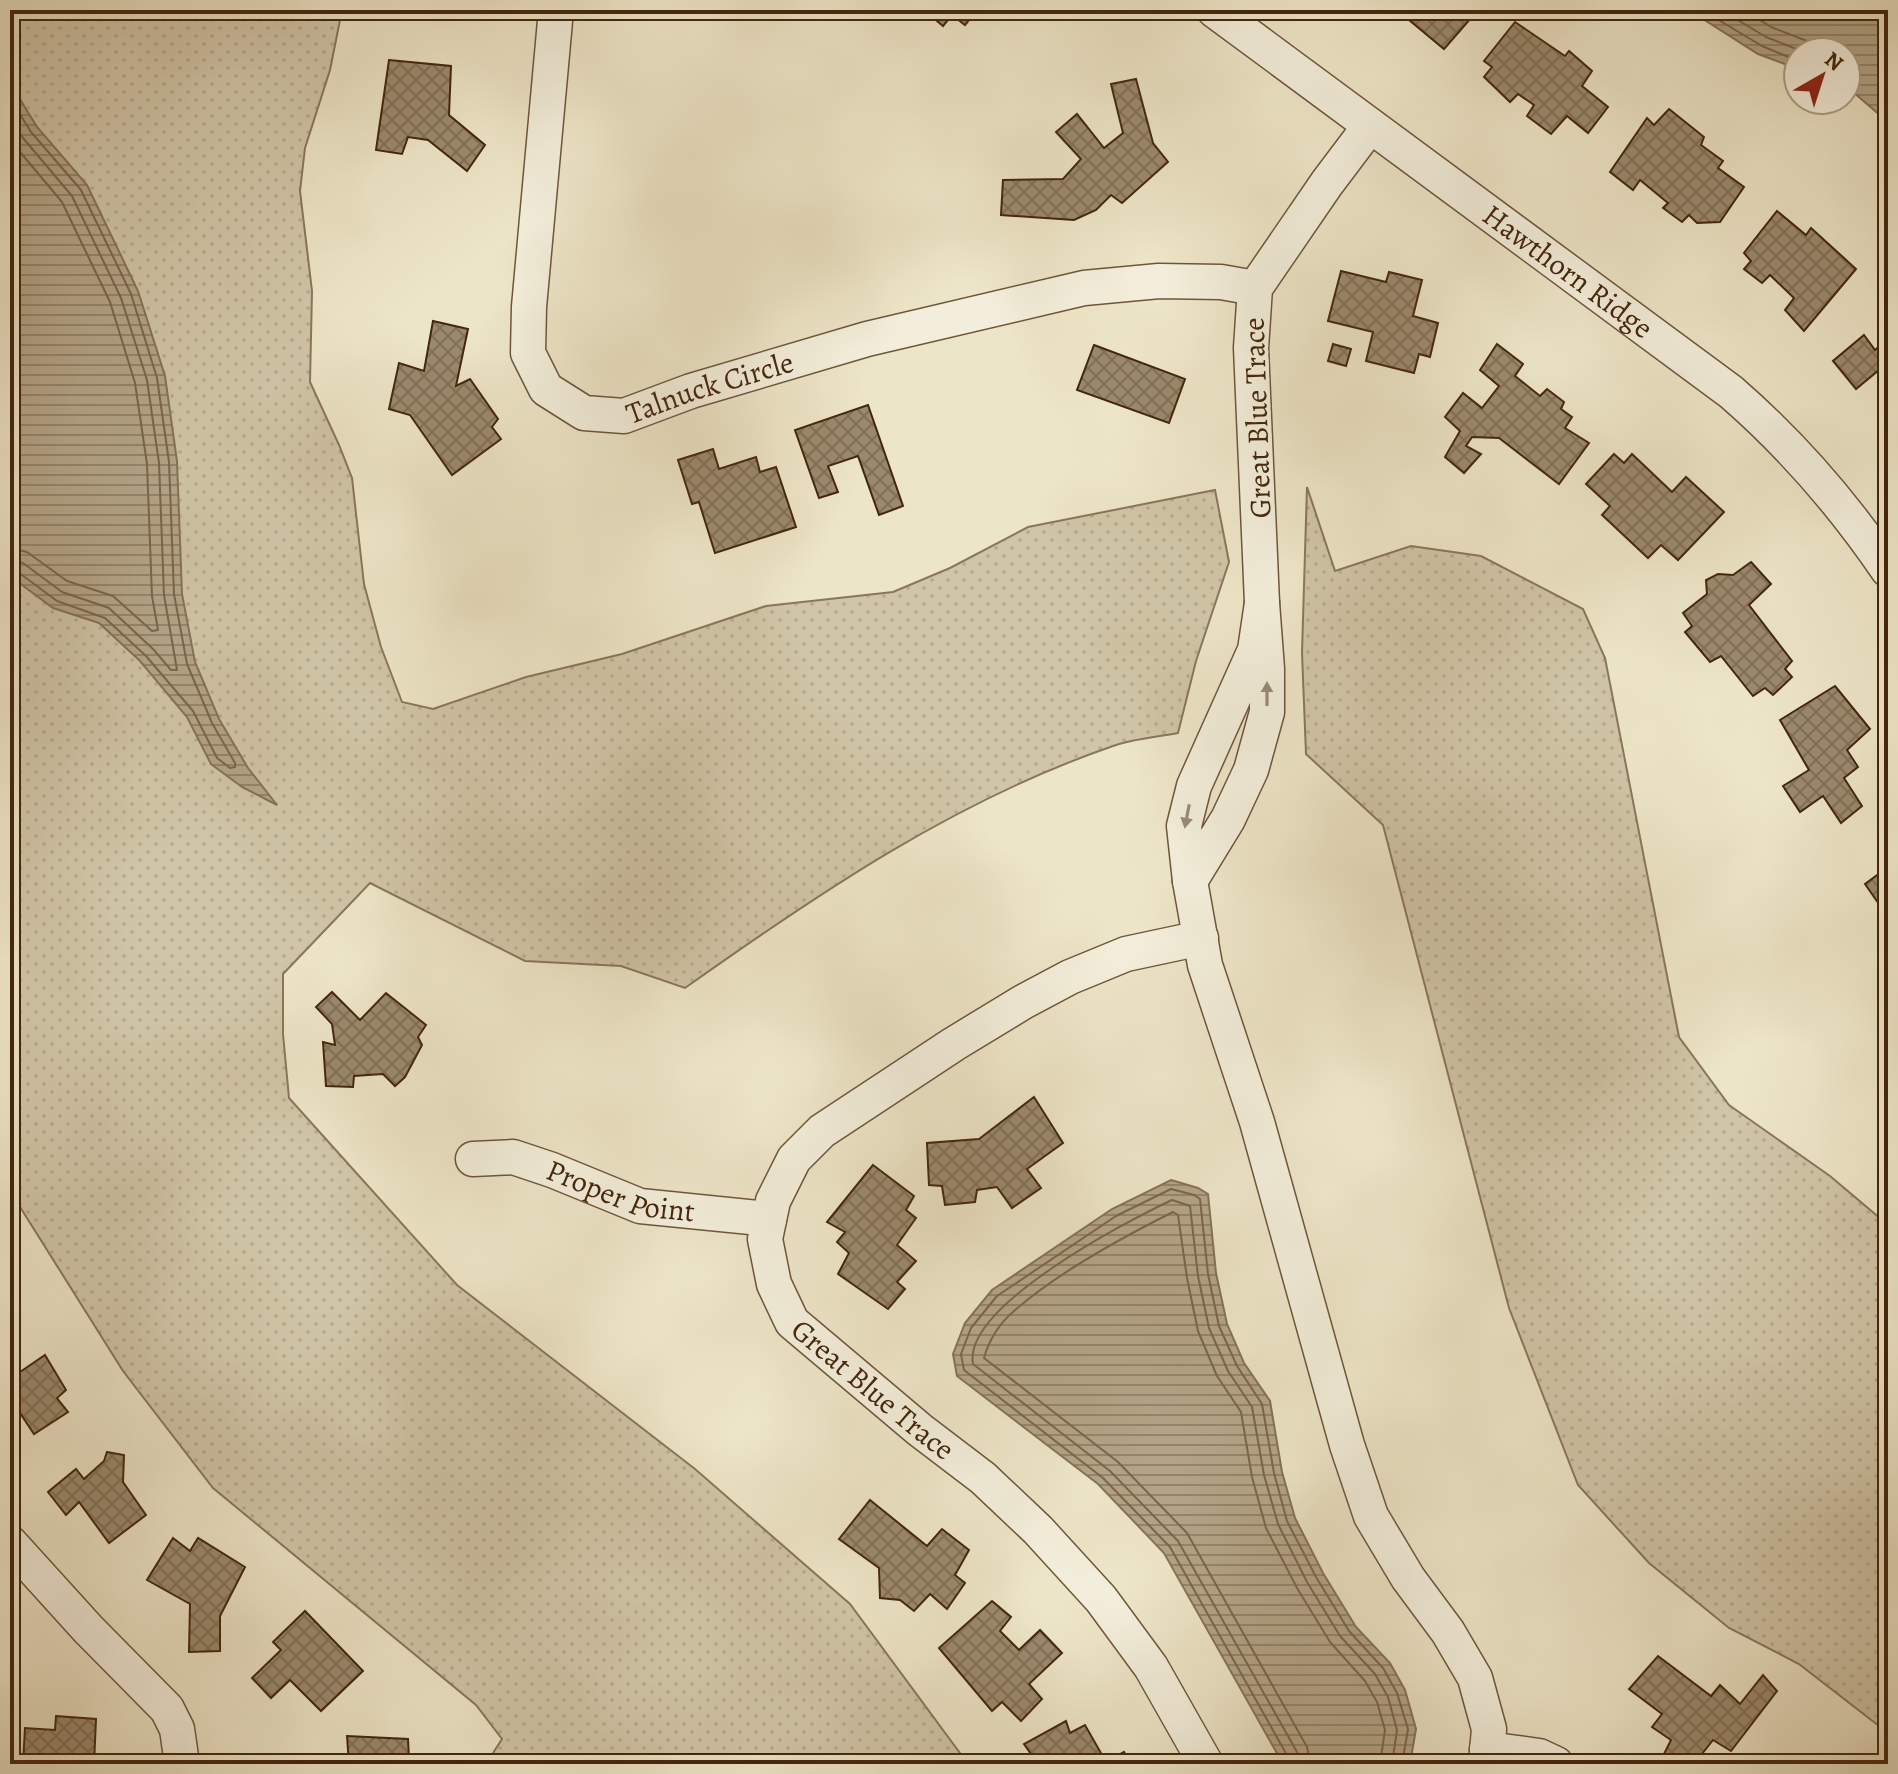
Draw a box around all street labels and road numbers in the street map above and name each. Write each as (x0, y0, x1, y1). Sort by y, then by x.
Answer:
street label: Hawthorn Ridge (1475, 195, 1661, 348)
street label: Great Blue Trace (1234, 317, 1280, 519)
street label: Talnuck Circle (620, 342, 798, 434)
street label: Proper Point (541, 1150, 697, 1231)
street label: Great Blue Trace (783, 1310, 963, 1469)

